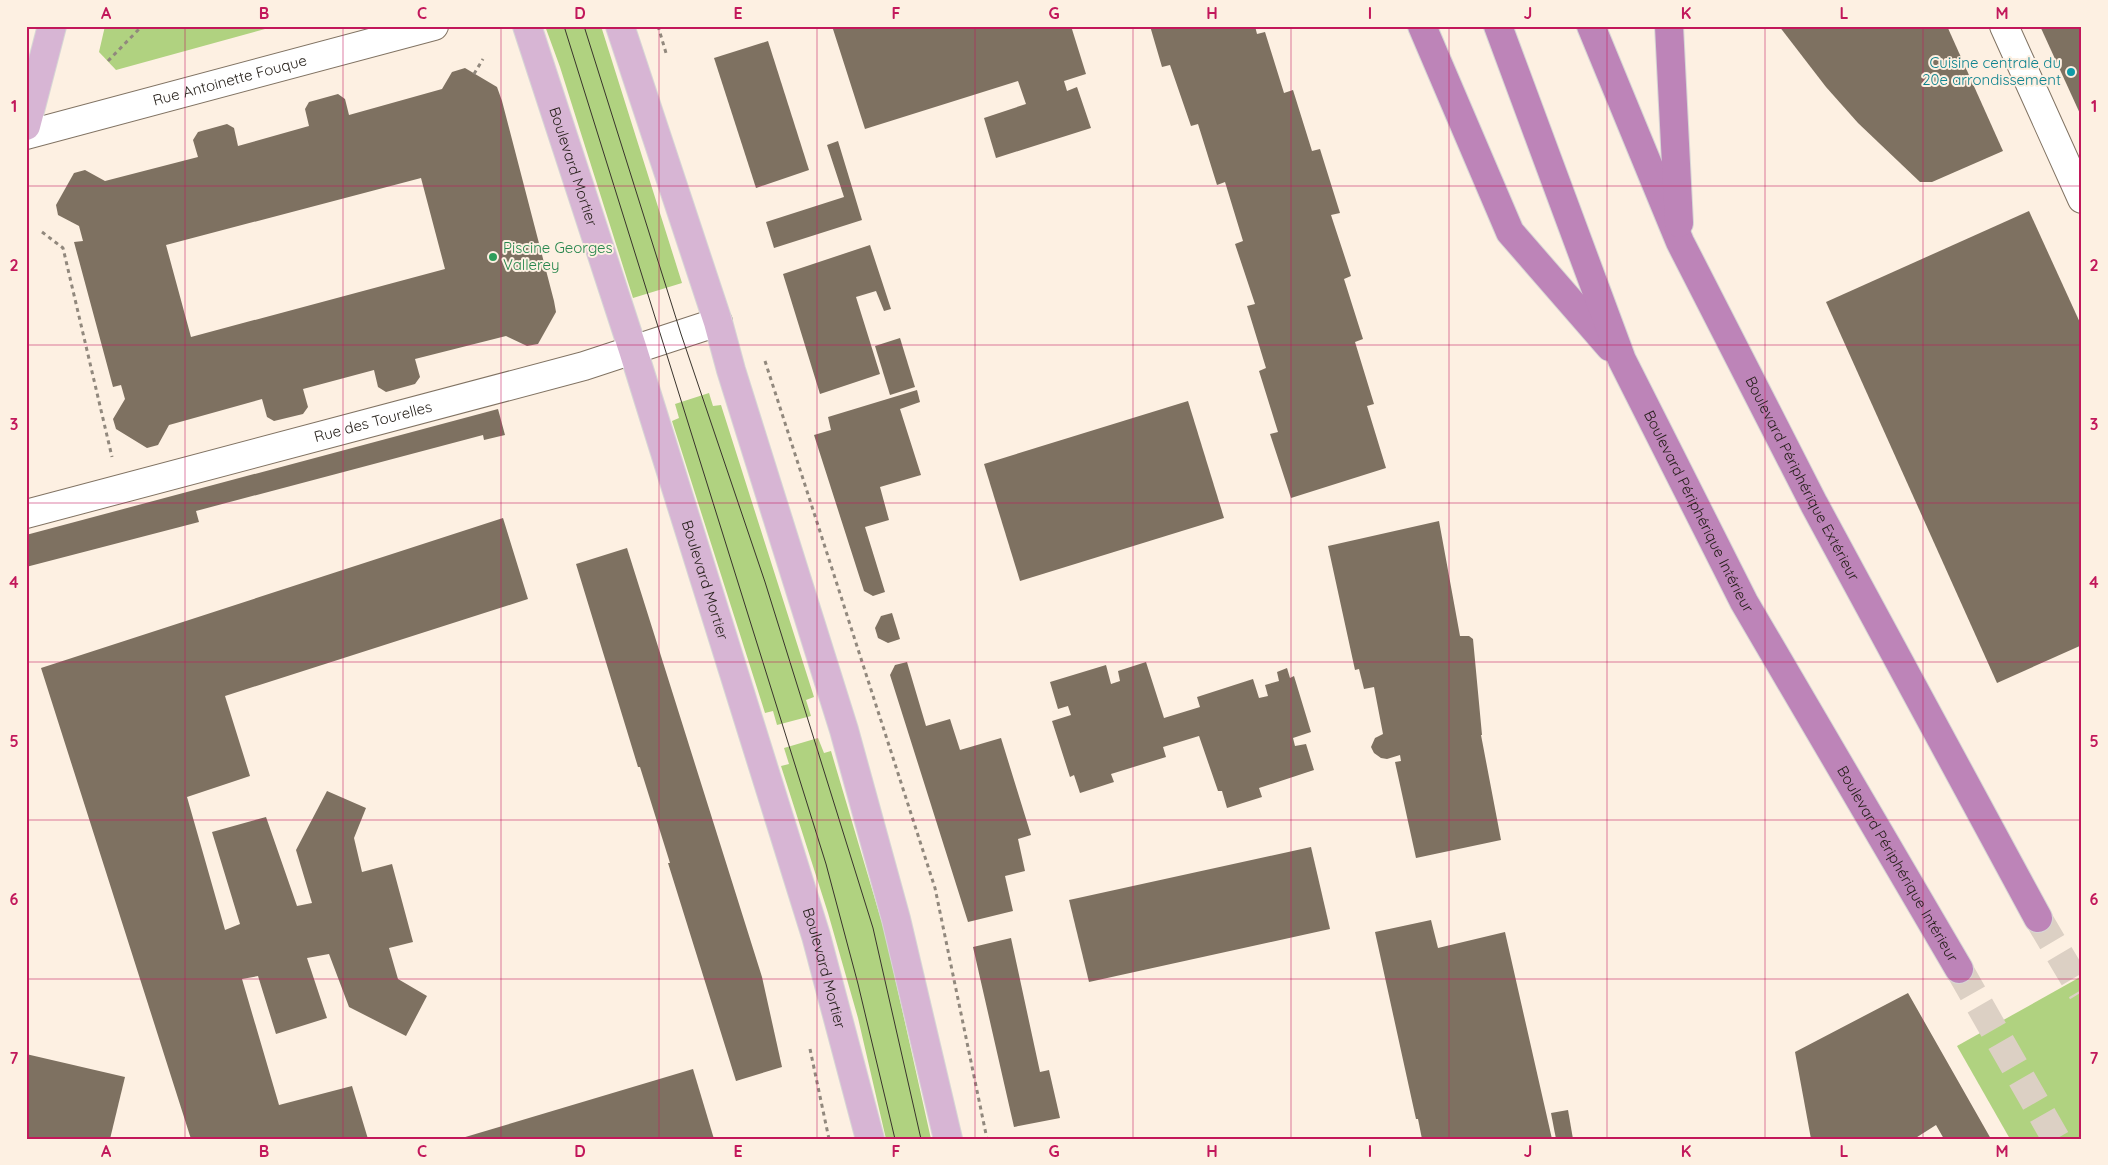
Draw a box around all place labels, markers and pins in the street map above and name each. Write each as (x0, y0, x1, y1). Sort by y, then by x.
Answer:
place label: Cuisine centrale du 20e arrondissement (1922, 53, 2061, 89)
marker: Cuisine centrale du 20e arrondissement (2065, 66, 2077, 78)
place label: Piscine Georges Vallerey (503, 238, 613, 274)
marker: Piscine Georges Vallerey (487, 251, 499, 263)

